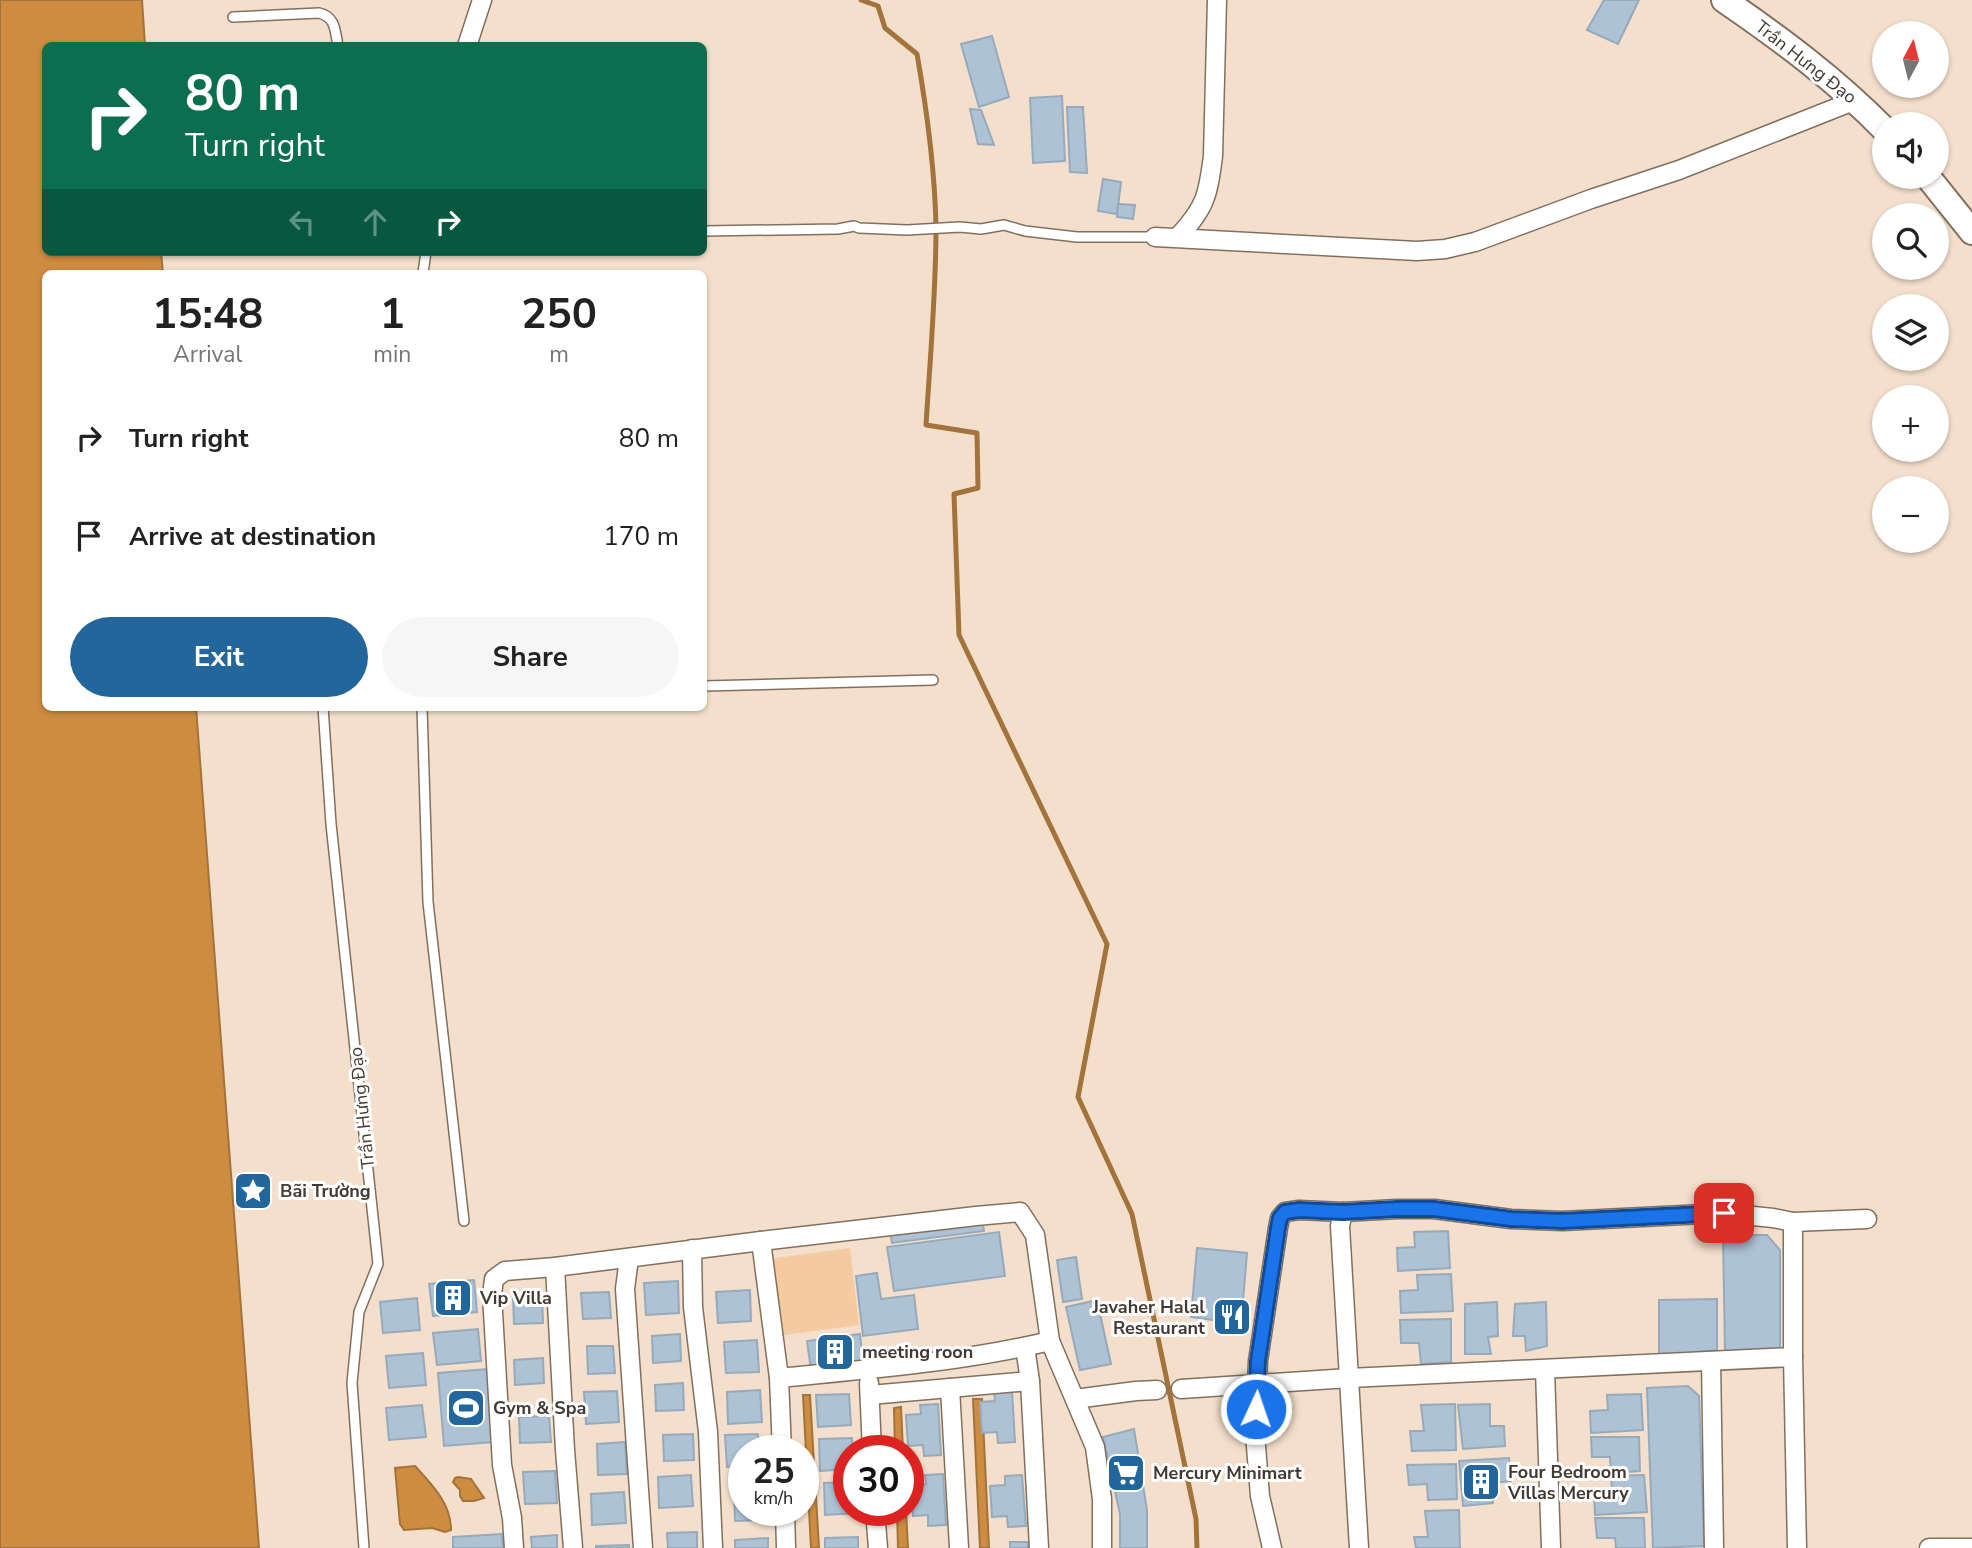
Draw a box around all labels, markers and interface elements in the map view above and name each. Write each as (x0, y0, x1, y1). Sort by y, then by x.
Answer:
street label: Trần Hưng Đạo (1750, 15, 1862, 109)
north arrow (1872, 21, 1950, 98)
map controls (1872, 21, 1949, 553)
text: 80 m (185, 60, 300, 127)
icon: right (70, 70, 161, 161)
button: sound (1872, 112, 1949, 189)
text: Turn right (185, 124, 325, 167)
icon: left (283, 203, 321, 241)
icon: ahead (356, 203, 394, 241)
icon: right (429, 203, 467, 241)
button: search (1872, 203, 1949, 280)
text: 15:48 (152, 286, 263, 343)
text: 1 (380, 286, 405, 343)
text: 250 (521, 286, 597, 343)
button: layers (1872, 294, 1949, 371)
text: Arrival (173, 339, 242, 370)
text: min (373, 339, 411, 370)
text: m (549, 339, 569, 370)
button: + (1872, 385, 1949, 462)
icon: right (70, 419, 108, 457)
text: Turn right (129, 421, 248, 456)
text: 80 m (619, 421, 679, 456)
button: − (1872, 476, 1949, 553)
icon: arrive (70, 517, 108, 555)
text: Arrive at destination (129, 519, 376, 554)
text: 170 m (603, 519, 679, 554)
button: Exit (70, 617, 368, 697)
button: Share (382, 617, 679, 697)
street label: Trần Hưng Đạo (344, 1046, 380, 1170)
place icon: Bãi Trường (232, 1170, 274, 1212)
place label: Bãi Trường (280, 1179, 371, 1203)
pin (1694, 1183, 1754, 1243)
icon: arrive (1705, 1194, 1743, 1232)
building icon: Vip Villa (432, 1277, 474, 1319)
place label: Vip Villa (479, 1286, 552, 1310)
place label: Javaher Halal Restaurant (1091, 1295, 1205, 1340)
restaurant icon: Javaher Halal Restaurant (1211, 1296, 1253, 1338)
building icon: meeting roon (814, 1331, 856, 1373)
place label: meeting roon (862, 1340, 973, 1364)
position arrow (1219, 1372, 1293, 1446)
sports icon: Gym & Spa (445, 1387, 487, 1429)
place label: Gym & Spa (493, 1396, 586, 1420)
speed limit sign: 30 (833, 1435, 924, 1526)
text: 25 (752, 1448, 795, 1495)
supermarket icon: Mercury Minimart (1105, 1452, 1147, 1494)
place label: Four Bedroom Villas Mercury (1507, 1460, 1629, 1505)
place label: Mercury Minimart (1153, 1461, 1302, 1485)
building icon: Four Bedroom Villas Mercury (1460, 1461, 1502, 1503)
text: km/h (754, 1486, 793, 1510)

